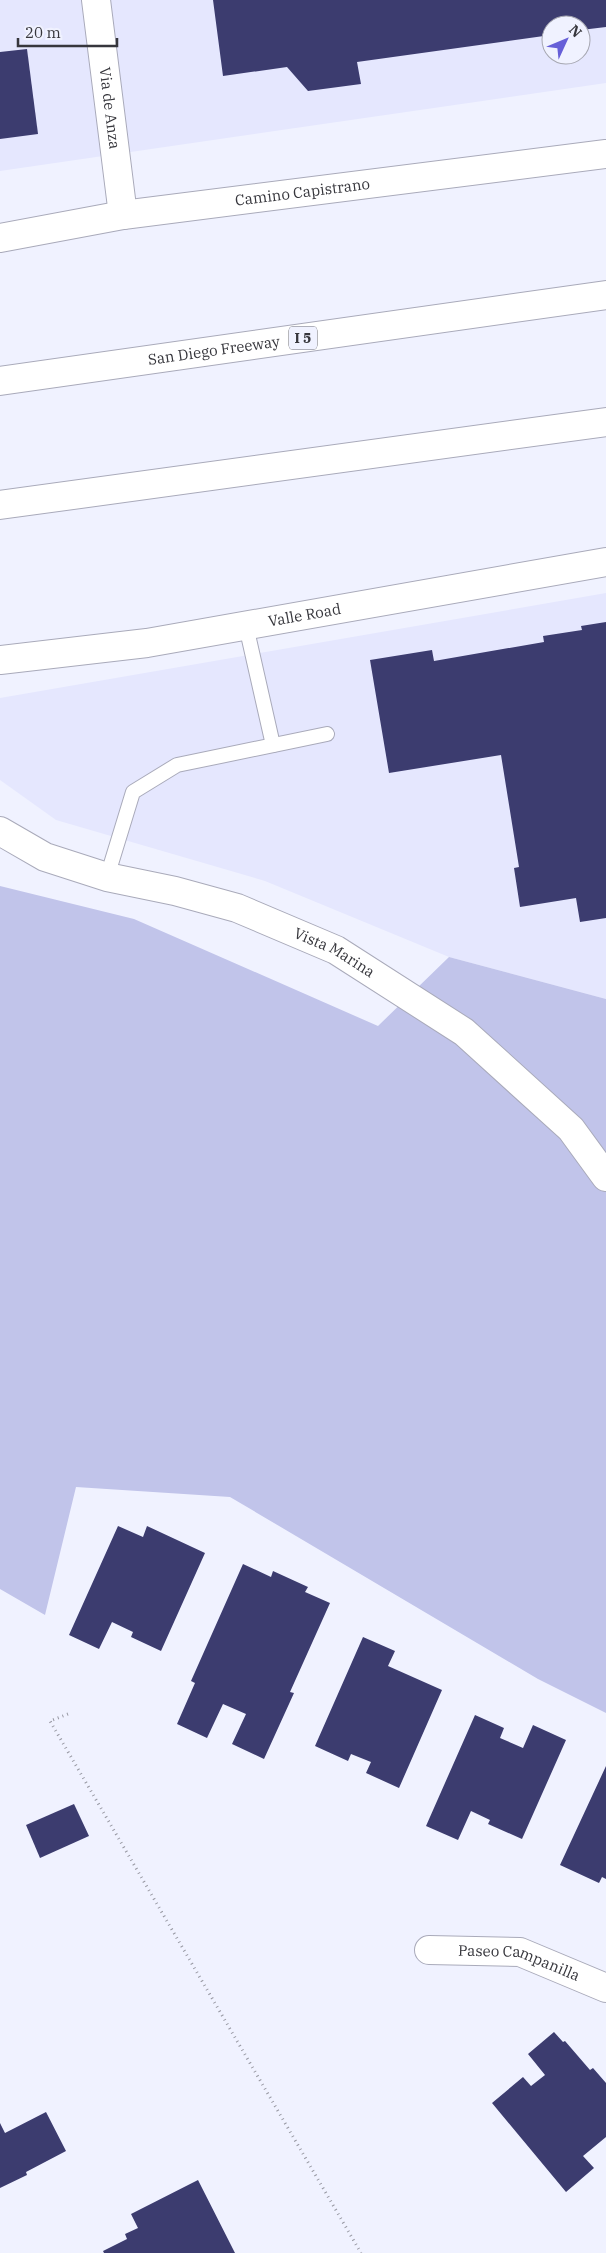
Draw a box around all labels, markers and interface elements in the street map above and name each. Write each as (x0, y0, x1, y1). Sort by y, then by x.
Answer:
scale bar (18, 15, 116, 47)
north arrow (541, 15, 591, 65)
text: N (565, 21, 586, 41)
text: 20 m (25, 23, 61, 42)
street label: Via de Anza (96, 66, 125, 150)
street label: Camino Capistrano (234, 174, 371, 210)
road number: I 5 (289, 326, 317, 349)
street label: San Diego Freeway (147, 331, 281, 369)
street label: Valle Road (267, 599, 342, 630)
street label: Vista Marina (291, 923, 379, 981)
street label: Paseo Campanilla (458, 1941, 583, 1985)

